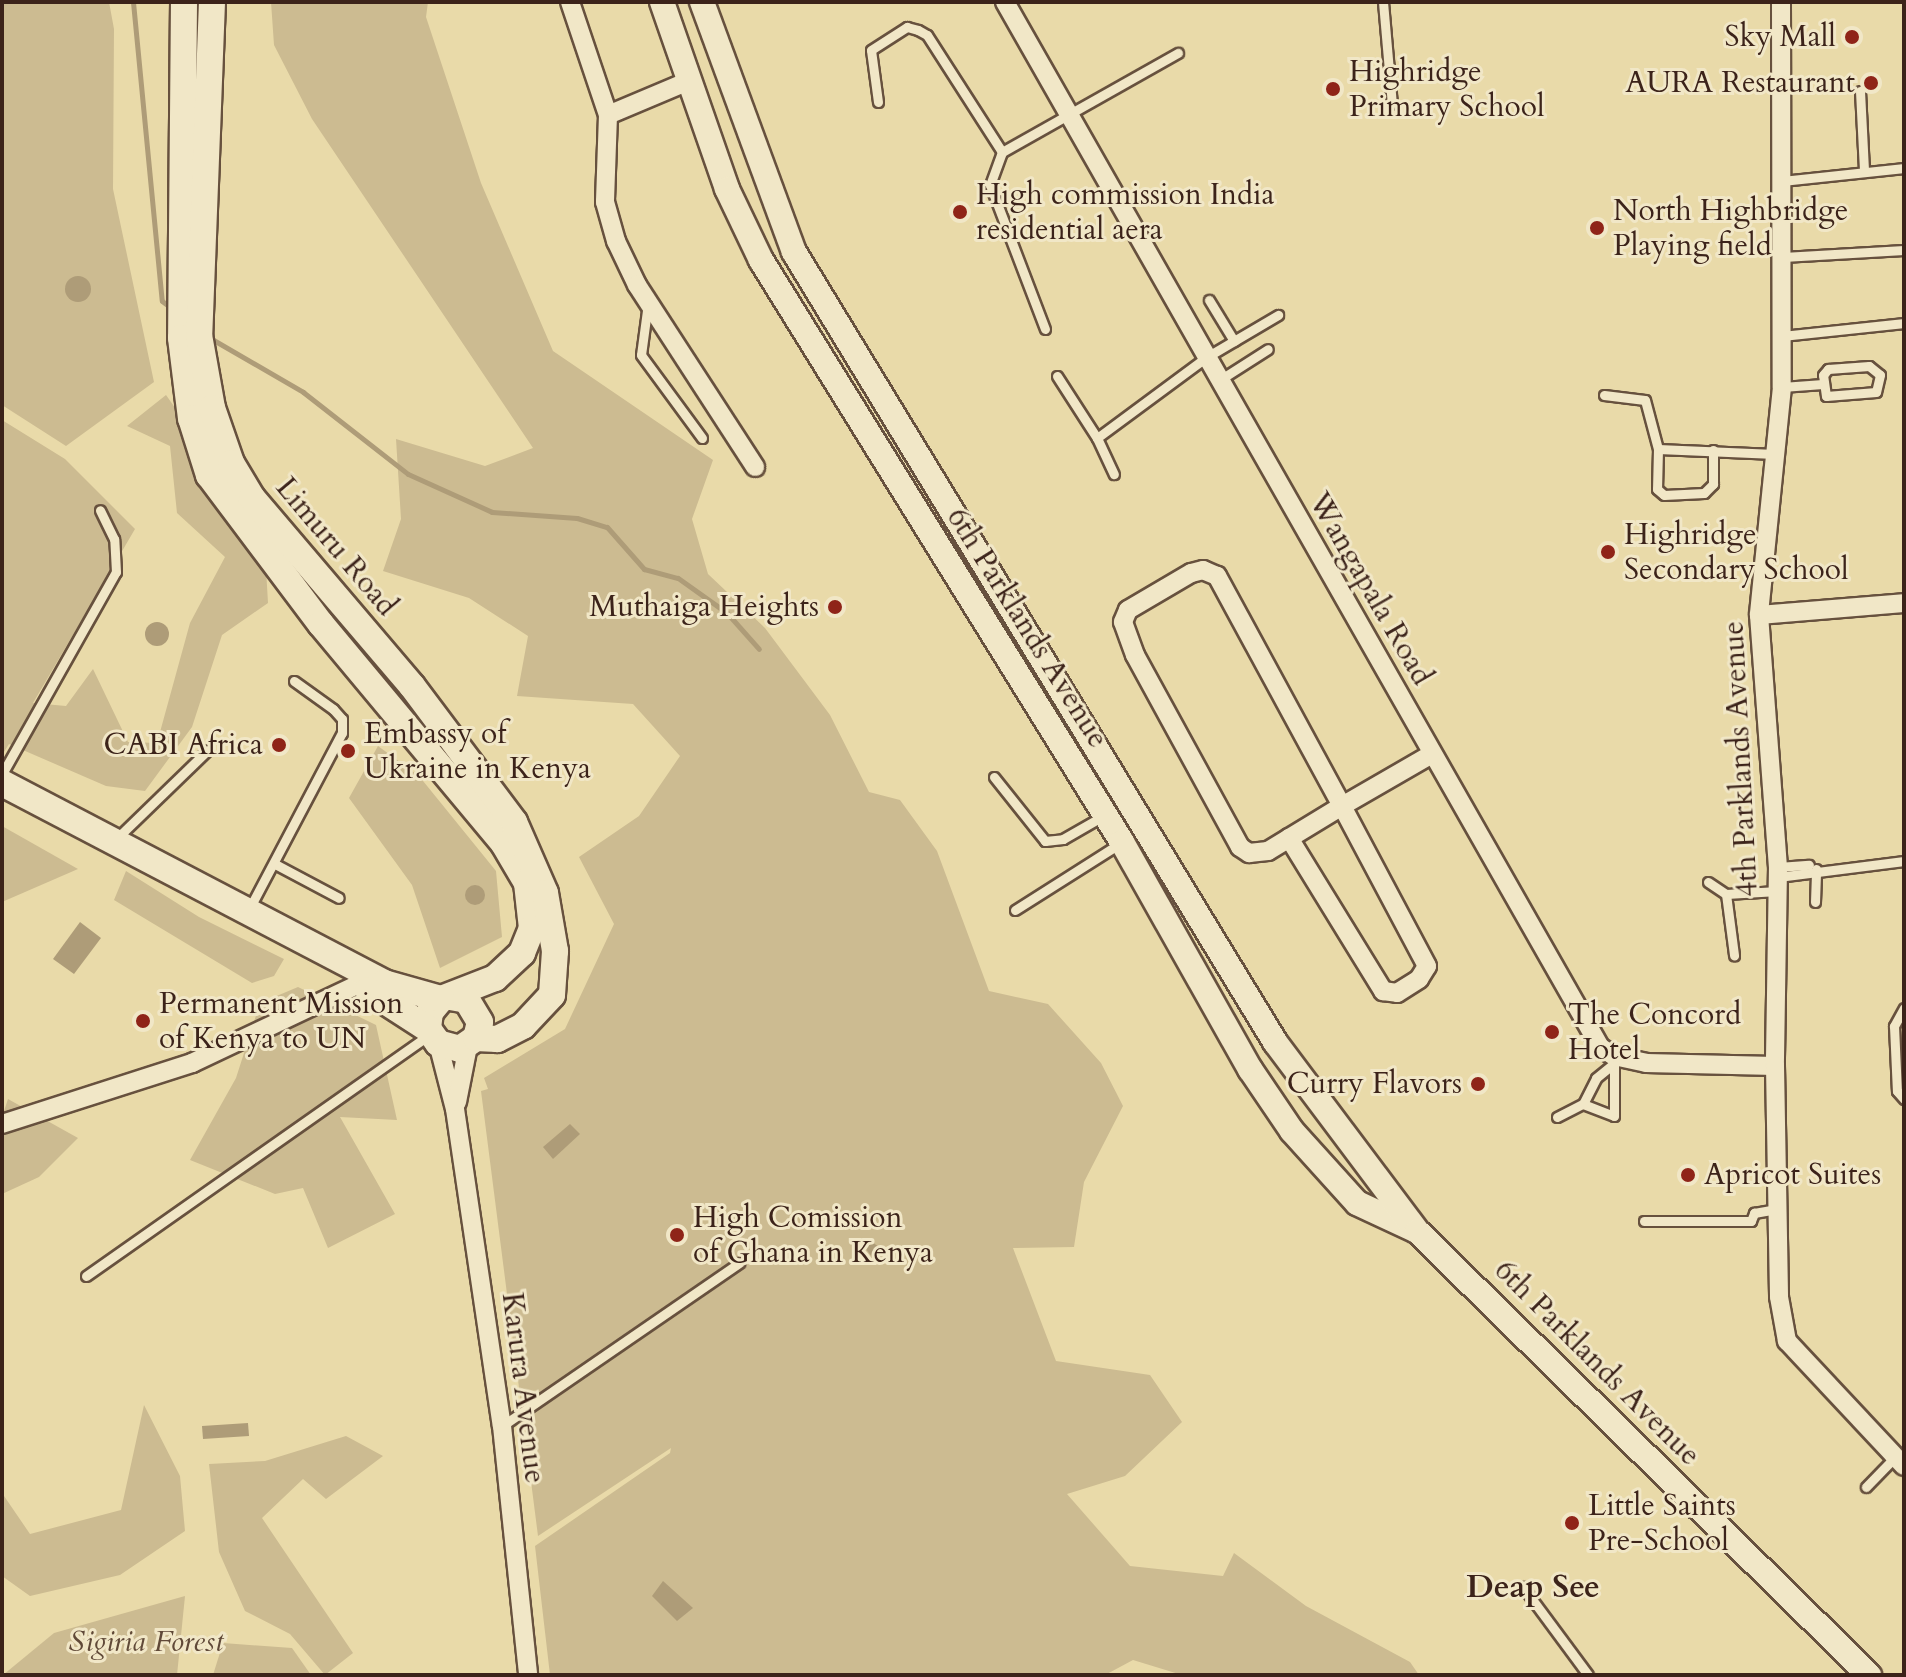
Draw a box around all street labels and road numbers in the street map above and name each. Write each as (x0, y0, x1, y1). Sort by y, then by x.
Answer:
street label: Limuru Road (268, 470, 404, 624)
street label: Wangapala Road (1300, 486, 1440, 692)
street label: 6th Parklands Avenue (939, 501, 1115, 755)
street label: 4th Parklands Avenue (1716, 620, 1766, 898)
street label: 6th Parklands Avenue (1487, 1253, 1707, 1473)
street label: Karura Avenue (493, 1291, 553, 1485)

